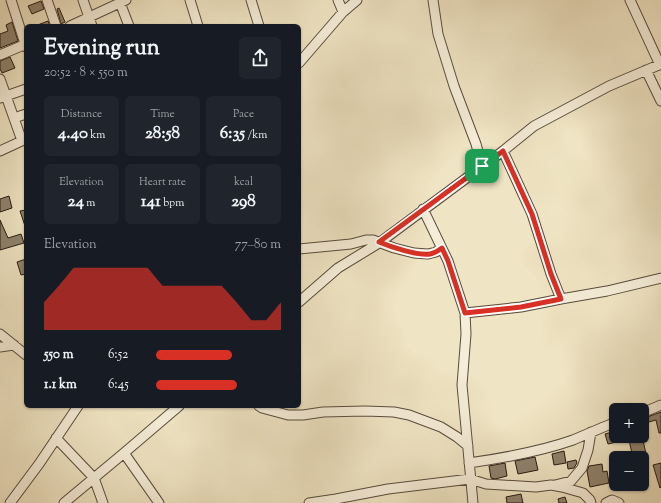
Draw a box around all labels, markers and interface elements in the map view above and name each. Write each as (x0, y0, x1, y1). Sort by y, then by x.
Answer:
text: Evening run (44, 33, 160, 65)
button: share (239, 37, 281, 79)
text: 20:52 · 8 × 550 m (44, 64, 128, 82)
text: Distance (61, 106, 102, 122)
text: Time (150, 106, 175, 122)
text: Pace (233, 106, 254, 122)
text: 4.40 (58, 122, 88, 146)
text: 28:58 (145, 122, 180, 146)
text: 6:35 (220, 122, 245, 146)
text: km (88, 127, 105, 143)
text: /km (245, 127, 267, 143)
pin (465, 149, 499, 183)
icon: arrive (471, 155, 493, 177)
text: Elevation (59, 174, 104, 190)
text: Heart rate (139, 174, 186, 190)
text: kcal (234, 174, 253, 190)
text: 24 (68, 190, 84, 214)
text: 141 (141, 190, 161, 214)
text: 298 (231, 190, 256, 214)
text: m (84, 195, 95, 211)
text: bpm (161, 195, 184, 211)
text: Elevation (44, 236, 97, 254)
text: 77–80 m (235, 236, 281, 254)
text: 550 m (44, 346, 73, 364)
text: 6:52 (108, 346, 128, 364)
text: 1.1 km (44, 376, 77, 394)
text: 6:45 (108, 376, 129, 394)
map controls (609, 403, 649, 491)
button: + (609, 403, 649, 443)
button: − (609, 451, 649, 491)

